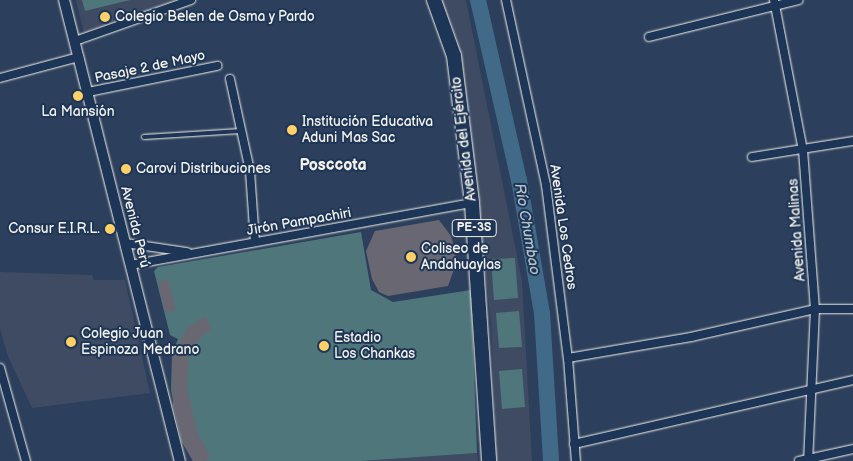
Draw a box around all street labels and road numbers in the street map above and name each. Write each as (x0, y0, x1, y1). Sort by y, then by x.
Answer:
street label: Pasaje 2 de Mayo (93, 47, 207, 87)
street label: Avenida del Ejército (448, 76, 480, 202)
street label: Avenida Los Cedros (546, 163, 580, 291)
street label: Avenida Malinas (785, 178, 809, 282)
street label: Avenida Perú (117, 185, 153, 269)
street label: Jirón Pampachiri (245, 205, 353, 239)
road number: PE-3S (452, 218, 496, 238)

